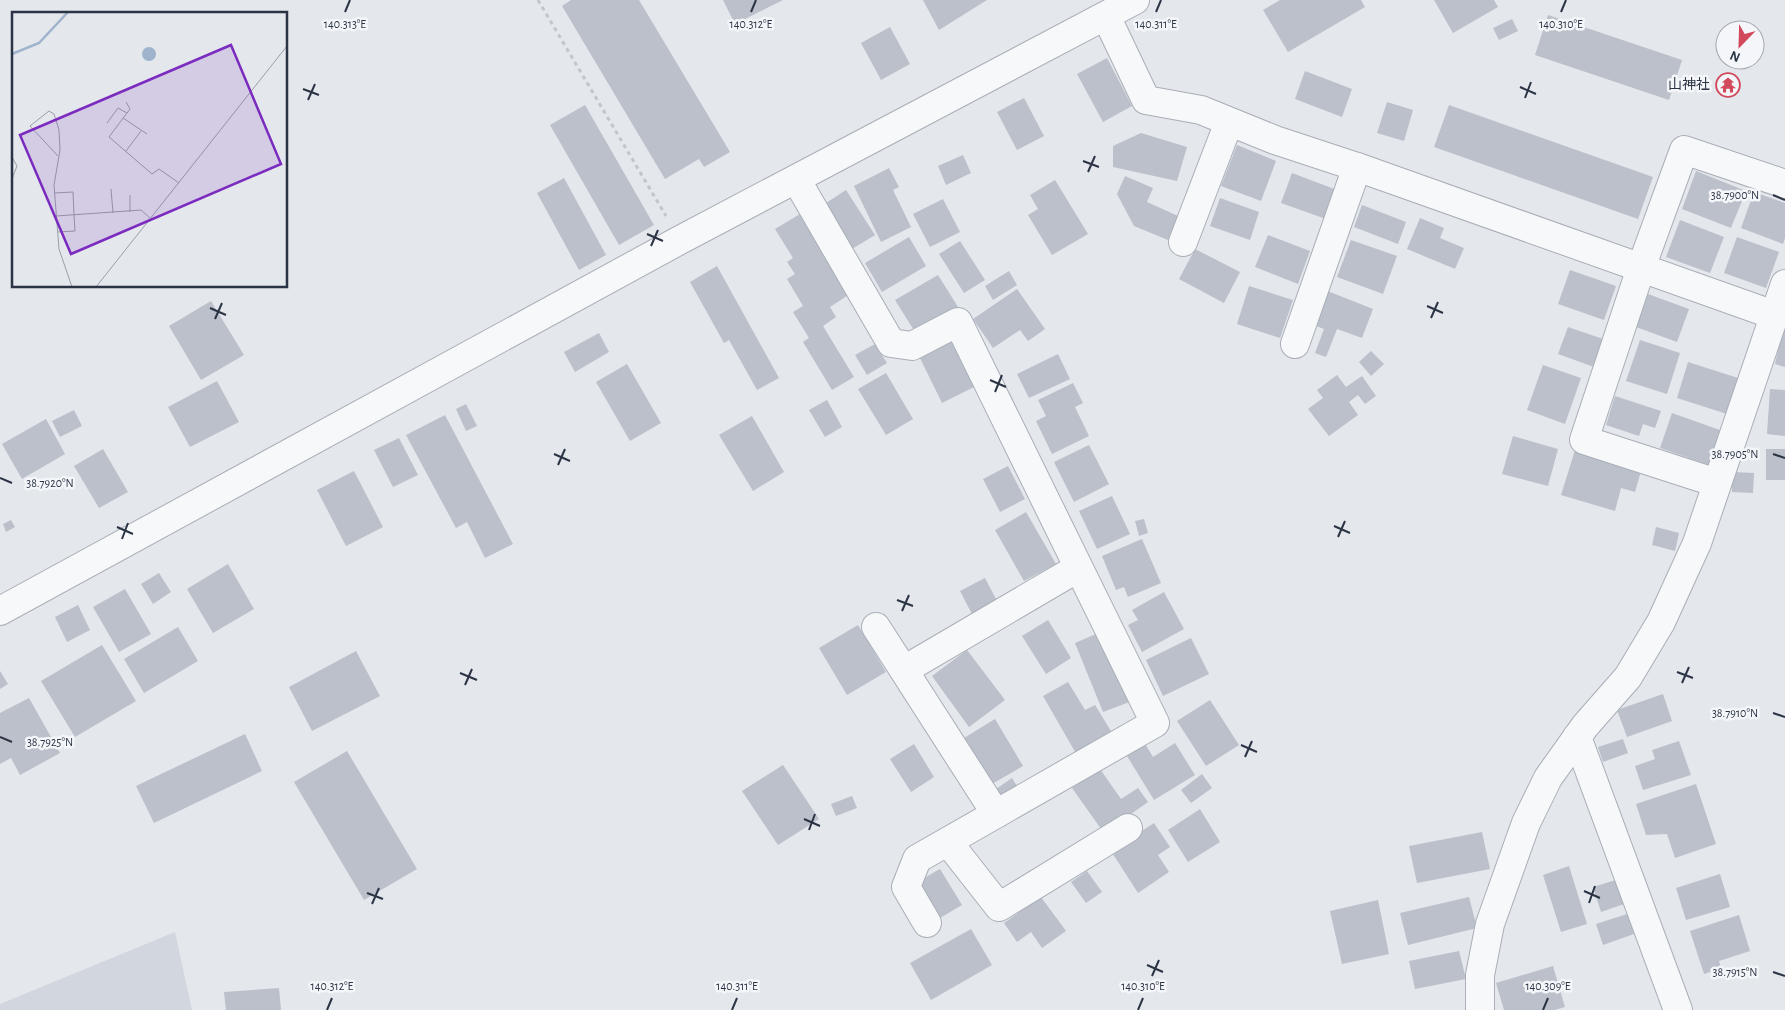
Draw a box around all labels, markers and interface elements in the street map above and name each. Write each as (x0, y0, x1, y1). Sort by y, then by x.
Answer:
inset map (12, 12, 288, 288)
text: 140.313°E (324, 18, 366, 30)
text: 140.312°E (730, 18, 773, 30)
text: 140.311°E (1135, 18, 1177, 30)
text: 140.310°E (1539, 18, 1583, 30)
north arrow (1715, 20, 1765, 70)
text: N (1728, 48, 1743, 64)
temple icon: 山神社 (1715, 72, 1741, 98)
place label: 山神社 (1668, 77, 1710, 92)
text: 38.7900°N (1711, 189, 1759, 201)
text: 38.7905°N (1711, 448, 1759, 460)
text: 38.7920°N (26, 477, 74, 489)
text: 38.7910°N (1712, 707, 1758, 719)
text: 38.7925°N (27, 736, 73, 748)
text: 38.7915°N (1713, 966, 1757, 978)
text: 140.312°E (311, 980, 354, 992)
text: 140.311°E (716, 980, 758, 992)
text: 140.310°E (1121, 980, 1165, 992)
text: 140.309°E (1525, 980, 1571, 992)

